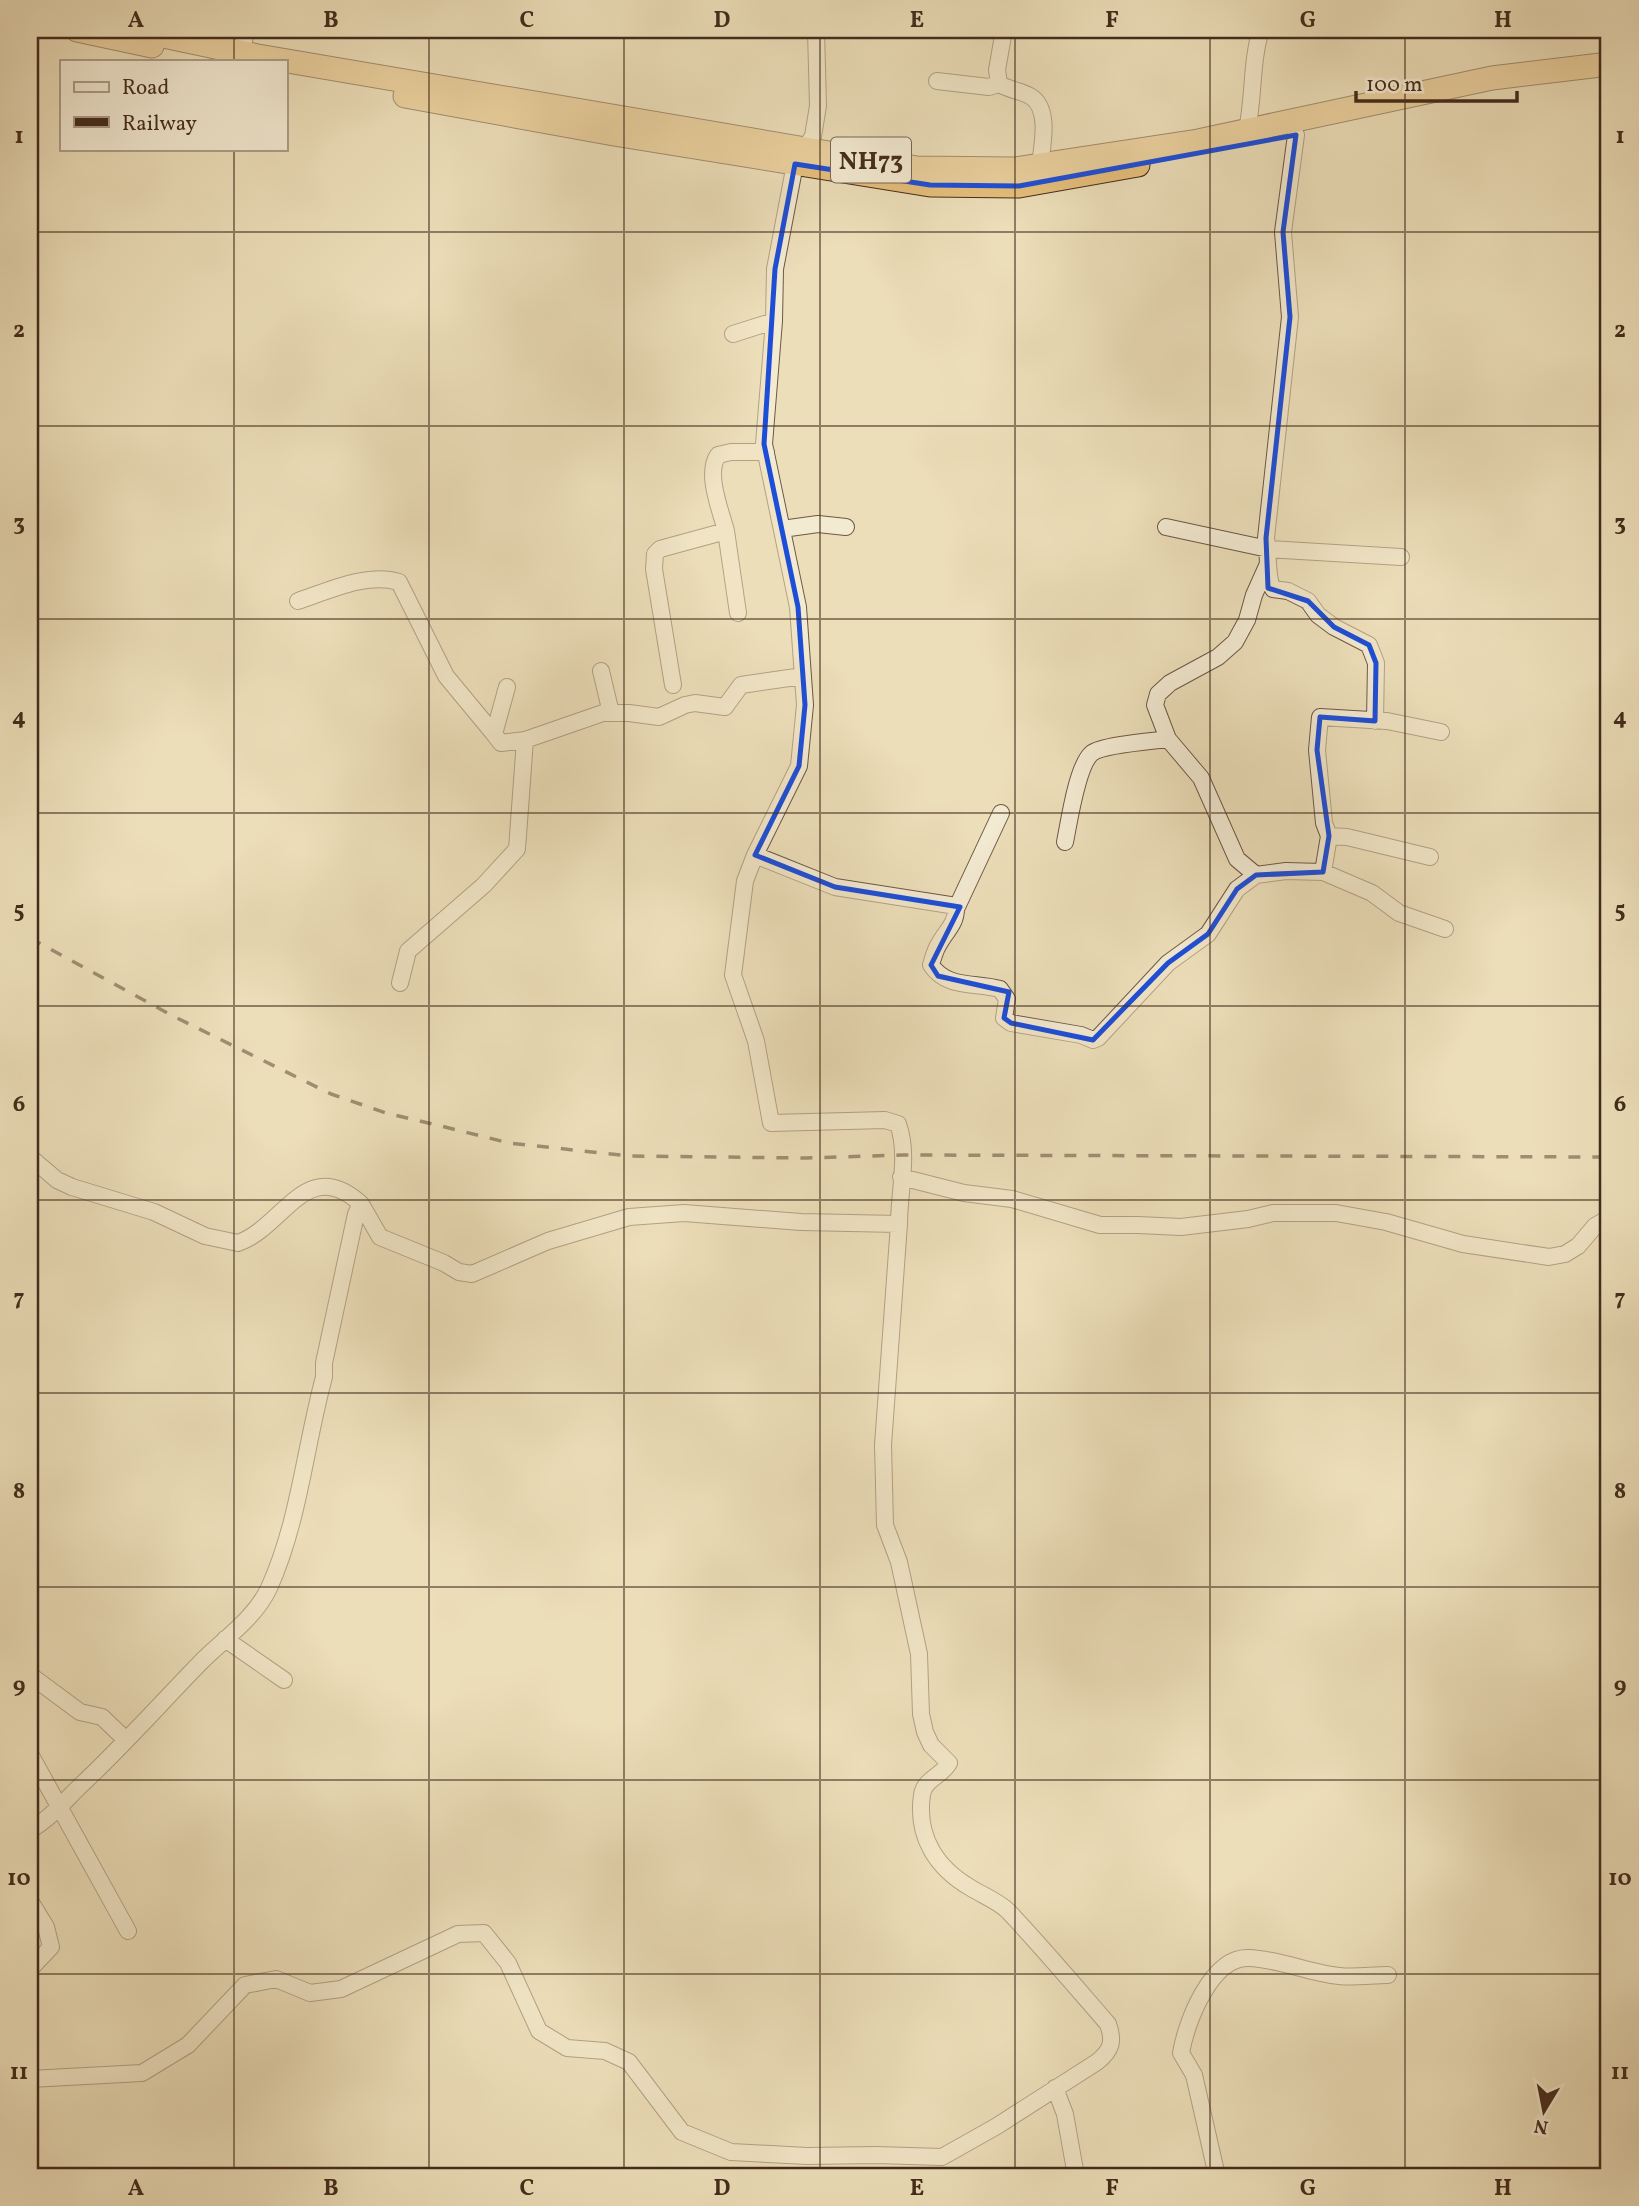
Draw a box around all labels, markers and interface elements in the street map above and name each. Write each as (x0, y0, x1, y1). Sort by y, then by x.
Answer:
text: A (128, 5, 144, 37)
text: B (323, 5, 339, 37)
text: C (520, 5, 534, 37)
text: D (714, 5, 731, 37)
text: E (910, 5, 924, 37)
text: F (1105, 5, 1119, 37)
text: G (1300, 5, 1316, 37)
text: H (1494, 5, 1512, 37)
legend (60, 60, 287, 150)
scale bar (1356, 60, 1516, 104)
text: 100 m (1366, 71, 1423, 100)
text: Road (122, 74, 169, 103)
text: Railway (122, 110, 198, 139)
text: 1 (14, 121, 24, 153)
text: 1 (1615, 121, 1625, 153)
road number: NH73 (831, 138, 911, 182)
text: 2 (13, 315, 25, 347)
text: 2 (1614, 315, 1626, 347)
text: 3 (13, 508, 25, 540)
text: 3 (1614, 508, 1626, 540)
text: 4 (12, 702, 26, 734)
text: 4 (1613, 702, 1627, 734)
text: 5 (13, 895, 25, 927)
text: 5 (1614, 895, 1626, 927)
text: 6 (13, 1089, 25, 1121)
text: 6 (1614, 1089, 1626, 1121)
text: 7 (14, 1283, 25, 1315)
text: 7 (1615, 1283, 1626, 1315)
text: 8 (13, 1476, 25, 1508)
text: 8 (1614, 1476, 1626, 1508)
text: 9 (13, 1670, 25, 1702)
text: 9 (1614, 1670, 1626, 1702)
text: 10 (7, 1863, 31, 1895)
text: 10 (1608, 1863, 1632, 1895)
text: 11 (10, 2057, 28, 2089)
text: 11 (1611, 2057, 1629, 2089)
north arrow (1510, 2076, 1580, 2146)
text: N (1532, 2112, 1550, 2140)
text: A (128, 2173, 144, 2205)
text: B (323, 2173, 339, 2205)
text: C (520, 2173, 534, 2205)
text: D (714, 2173, 731, 2205)
text: E (910, 2173, 924, 2205)
text: F (1105, 2173, 1119, 2205)
text: G (1300, 2173, 1316, 2205)
text: H (1494, 2173, 1512, 2205)

